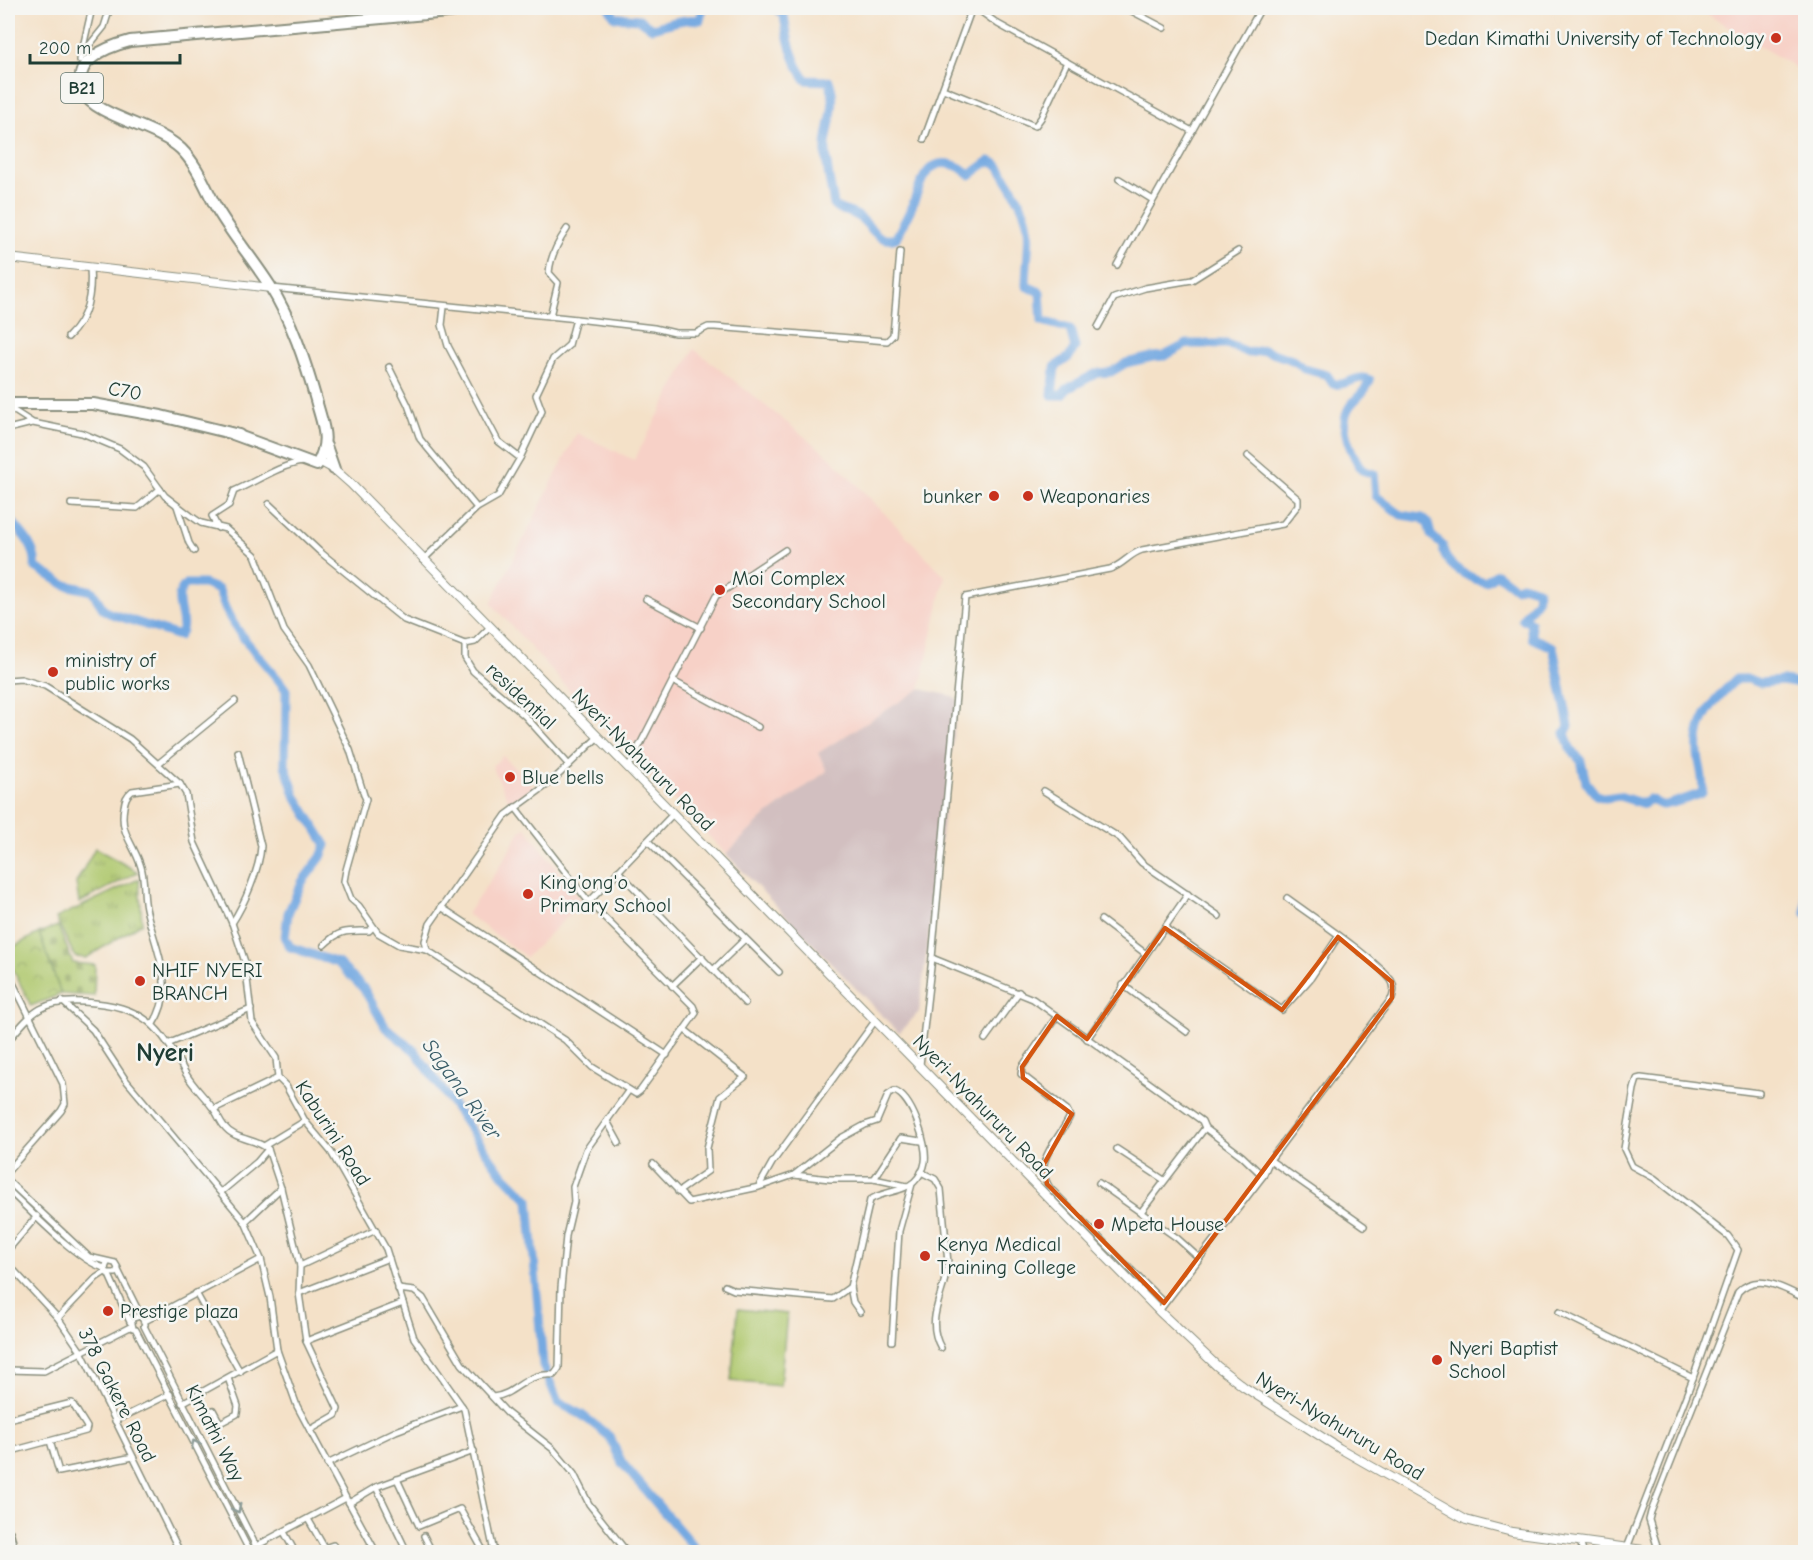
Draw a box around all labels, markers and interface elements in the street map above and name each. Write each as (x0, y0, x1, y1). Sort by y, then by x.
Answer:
scale bar (30, 27, 180, 65)
place label: Dedan Kimathi University of Technology (1425, 27, 1764, 50)
marker: Dedan Kimathi University of Technology (1769, 31, 1783, 45)
text: 200 m (39, 38, 91, 59)
road number: B21 (61, 73, 103, 103)
street label: C70 (106, 377, 144, 405)
place label: bunker (923, 485, 982, 508)
place label: Weaponaries (1040, 485, 1150, 508)
marker: bunker (987, 489, 1001, 503)
marker: Weaponaries (1021, 489, 1035, 503)
place label: Moi Complex Secondary School (732, 567, 886, 613)
marker: Moi Complex Secondary School (713, 583, 727, 597)
place label: ministry of public works (65, 649, 170, 695)
street label: residential (481, 658, 561, 734)
marker: ministry of public works (46, 665, 60, 679)
street label: Nyeri-Nyahururu Road (567, 684, 719, 836)
place label: Blue bells (522, 766, 604, 789)
marker: Blue bells (503, 770, 517, 784)
place label: King'ong'o Primary School (540, 871, 671, 917)
marker: King'ong'o Primary School (521, 887, 535, 901)
place label: NHIF NYERI BRANCH (152, 959, 263, 1005)
marker: NHIF NYERI BRANCH (133, 974, 147, 988)
street label: Nyeri-Nyahururu Road (908, 1030, 1058, 1184)
water label: Sagana River (417, 1034, 508, 1145)
district label: Nyeri (136, 1038, 194, 1068)
street label: Kaburini Road (291, 1076, 375, 1190)
place label: Mpeta House (1111, 1213, 1224, 1236)
marker: Mpeta House (1092, 1217, 1106, 1231)
place label: Kenya Medical Training College (937, 1233, 1076, 1279)
marker: Kenya Medical Training College (918, 1249, 932, 1263)
place label: Prestige plaza (120, 1300, 239, 1323)
marker: Prestige plaza (101, 1304, 115, 1318)
street label: 378 Gakere Road (73, 1324, 161, 1466)
place label: Nyeri Baptist School (1449, 1337, 1559, 1383)
marker: Nyeri Baptist School (1430, 1353, 1444, 1367)
street label: Nyeri-Nyahururu Road (1252, 1367, 1428, 1485)
street label: Kimathi Way (181, 1381, 249, 1485)
one-way arrow (191, 1439, 203, 1450)
one-way arrow (230, 1503, 241, 1514)

